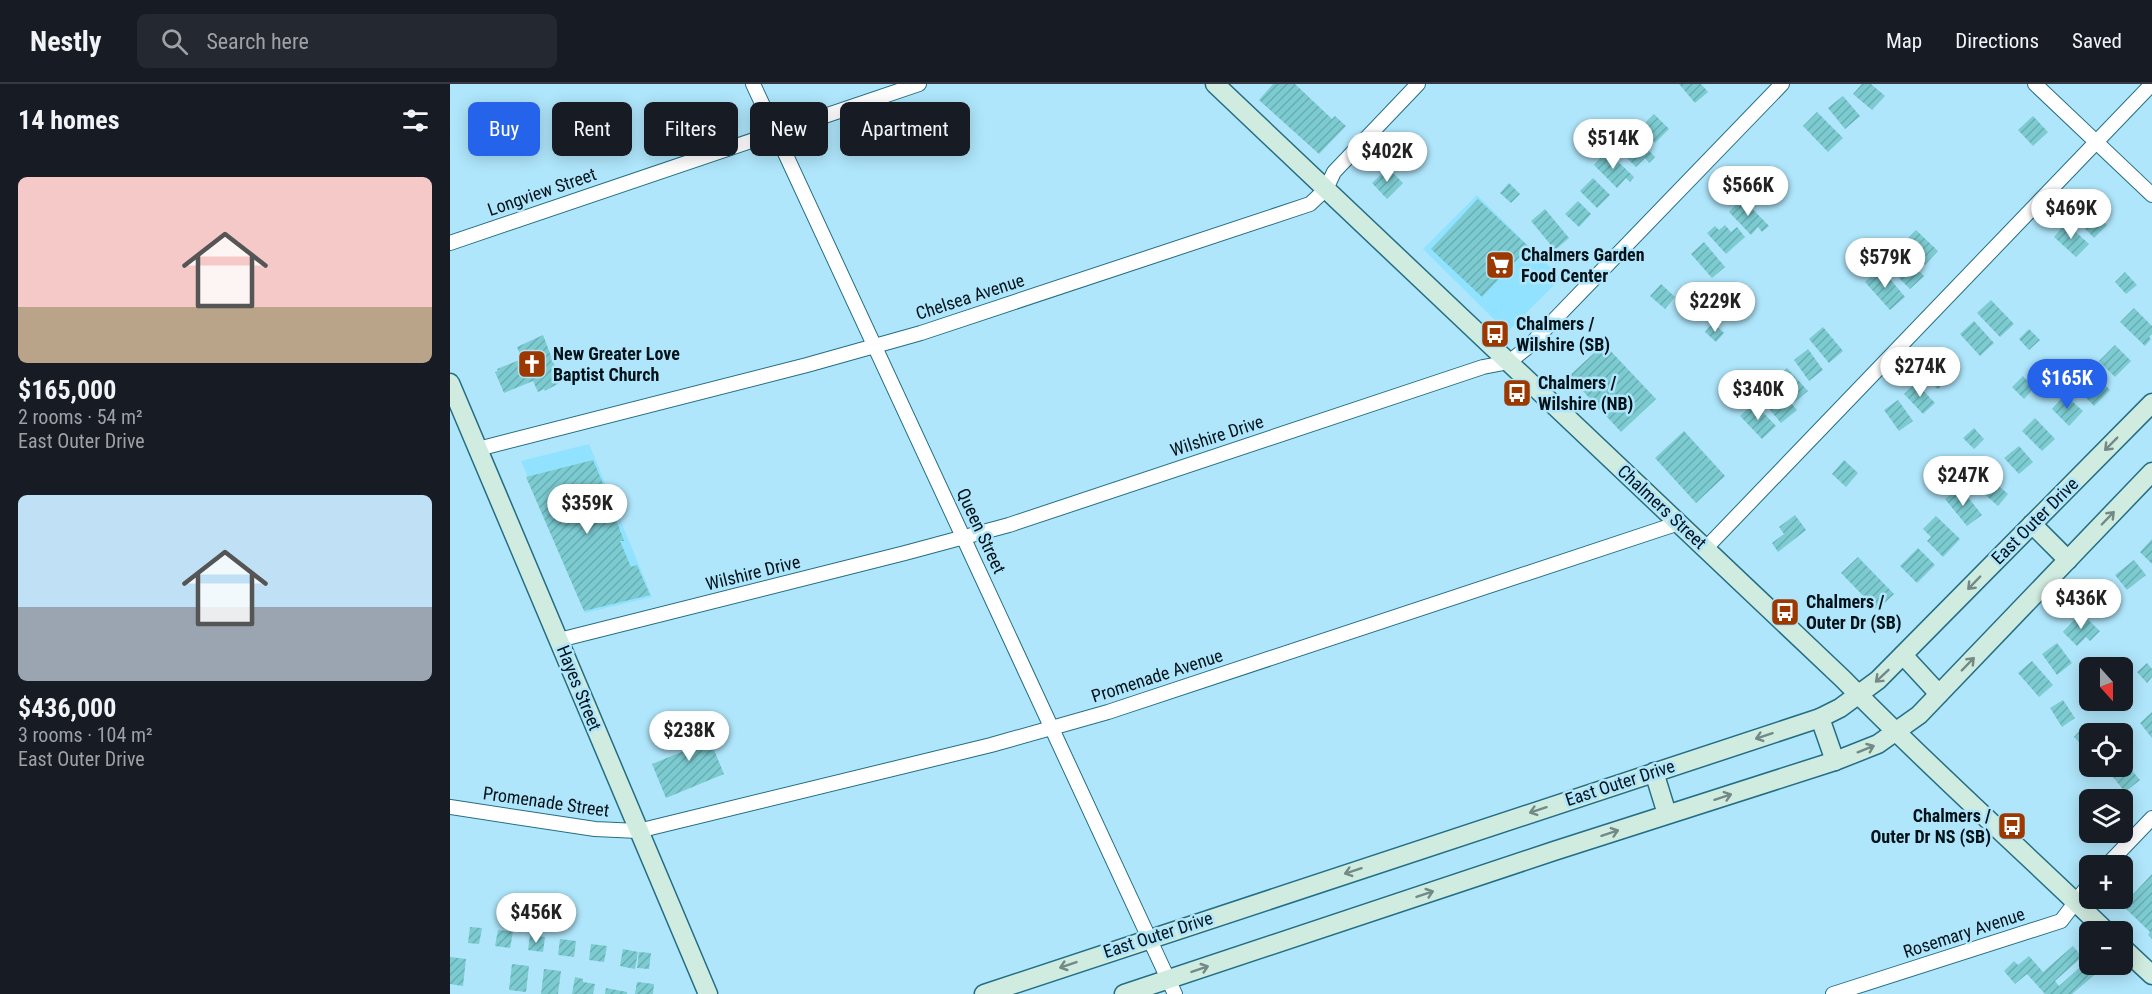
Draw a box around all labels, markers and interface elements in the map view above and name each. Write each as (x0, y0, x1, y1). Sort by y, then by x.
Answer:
search box (137, 14, 557, 68)
text: Nestly (30, 25, 101, 58)
icon: search (158, 25, 191, 58)
text: Search here (206, 29, 309, 54)
text: Map (1886, 29, 1922, 53)
text: Directions (1955, 29, 2039, 53)
text: Saved (2072, 29, 2122, 53)
chip: Buy (468, 102, 540, 156)
chip: Rent (552, 102, 632, 156)
chip: Filters (644, 102, 738, 156)
chip: New (750, 102, 828, 156)
chip: Apartment (840, 102, 970, 156)
icon: filters (399, 104, 432, 137)
text: 14 homes (18, 105, 120, 135)
pin: $514K (1571, 119, 1655, 170)
text: $514K (1587, 126, 1639, 150)
pin: $402K (1345, 132, 1429, 183)
text: $402K (1361, 139, 1413, 163)
street label: Longview Street (485, 163, 599, 220)
pin: $566K (1706, 166, 1790, 217)
text: $566K (1722, 173, 1774, 197)
pin: $469K (2029, 189, 2113, 240)
text: $469K (2045, 196, 2097, 220)
icon: home (171, 216, 279, 324)
pin: $579K (1843, 238, 1927, 289)
place label: Chalmers Garden Food Center (1521, 244, 1645, 286)
text: $579K (1859, 245, 1911, 269)
supermarket icon: Chalmers Garden Food Center (1484, 249, 1516, 281)
street label: Chelsea Avenue (913, 269, 1027, 324)
pin: $229K (1673, 282, 1757, 333)
text: $229K (1689, 289, 1741, 313)
place label: Chalmers / Wilshire (SB) (1516, 313, 1610, 356)
bus stop icon: Chalmers / Wilshire (SB) (1479, 318, 1511, 350)
place label: New Greater Love Baptist Church (553, 343, 680, 385)
pin: $274K (1878, 347, 1962, 398)
church icon: New Greater Love Baptist Church (516, 348, 548, 380)
text: $274K (1894, 354, 1946, 378)
pin: $165K (2025, 359, 2109, 410)
text: $165K (2041, 366, 2093, 390)
pin: $340K (1716, 370, 1800, 421)
place label: Chalmers / Wilshire (NB) (1538, 372, 1633, 415)
text: $165,000 (18, 375, 116, 405)
bus stop icon: Chalmers / Wilshire (NB) (1501, 377, 1533, 409)
text: $340K (1732, 377, 1784, 401)
text: 2 rooms · 54 m² (18, 405, 143, 429)
street label: Wilshire Drive (1168, 411, 1266, 460)
text: East Outer Drive (18, 429, 145, 453)
one-way arrow (2103, 437, 2118, 452)
pin: $247K (1921, 456, 2005, 507)
street label: Chalmers Street (1614, 460, 1711, 553)
text: $247K (1937, 463, 1989, 487)
street label: East Outer Drive (1987, 473, 2082, 568)
pin: $359K (545, 484, 629, 535)
street label: Queen Street (953, 485, 1010, 577)
text: $359K (561, 491, 613, 515)
one-way arrow (2101, 511, 2115, 526)
icon: home (171, 534, 279, 642)
street label: Wilshire Drive (703, 551, 802, 594)
one-way arrow (1966, 576, 1981, 591)
pin: $436K (2039, 579, 2123, 630)
text: $436K (2055, 586, 2107, 610)
place label: Chalmers / Outer Dr (SB) (1806, 591, 1902, 634)
bus stop icon: Chalmers / Outer Dr (SB) (1769, 596, 1801, 628)
street label: Hayes Street (553, 642, 606, 733)
street label: Promenade Avenue (1088, 644, 1225, 707)
one-way arrow (1961, 657, 1975, 672)
north arrow (2079, 657, 2133, 711)
map controls (2079, 657, 2133, 975)
one-way arrow (1875, 669, 1890, 683)
text: $436,000 (18, 693, 116, 723)
pin: $238K (647, 711, 731, 762)
text: $238K (663, 718, 715, 742)
text: 3 rooms · 104 m² (18, 723, 153, 747)
button: locate (2079, 723, 2133, 777)
one-way arrow (1755, 731, 1774, 742)
one-way arrow (1856, 743, 1875, 754)
text: East Outer Drive (18, 747, 145, 771)
street label: East Outer Drive (1562, 755, 1677, 810)
street label: Promenade Street (482, 782, 611, 821)
button: layers (2079, 789, 2133, 843)
one-way arrow (1713, 790, 1732, 801)
one-way arrow (1529, 805, 1548, 816)
place label: Chalmers / Outer Dr NS (SB) (1870, 805, 1991, 848)
bus stop icon: Chalmers / Outer Dr NS (SB) (1996, 810, 2028, 842)
one-way arrow (1600, 827, 1619, 838)
button: + (2079, 855, 2133, 909)
one-way arrow (1344, 866, 1363, 877)
one-way arrow (1415, 888, 1434, 899)
pin: $456K (494, 893, 578, 944)
text: $456K (510, 900, 562, 924)
street label: Rosemary Avenue (1900, 903, 2027, 962)
street label: East Outer Drive (1100, 907, 1215, 962)
button: − (2079, 921, 2133, 975)
one-way arrow (1059, 961, 1078, 972)
one-way arrow (1190, 963, 1209, 974)

